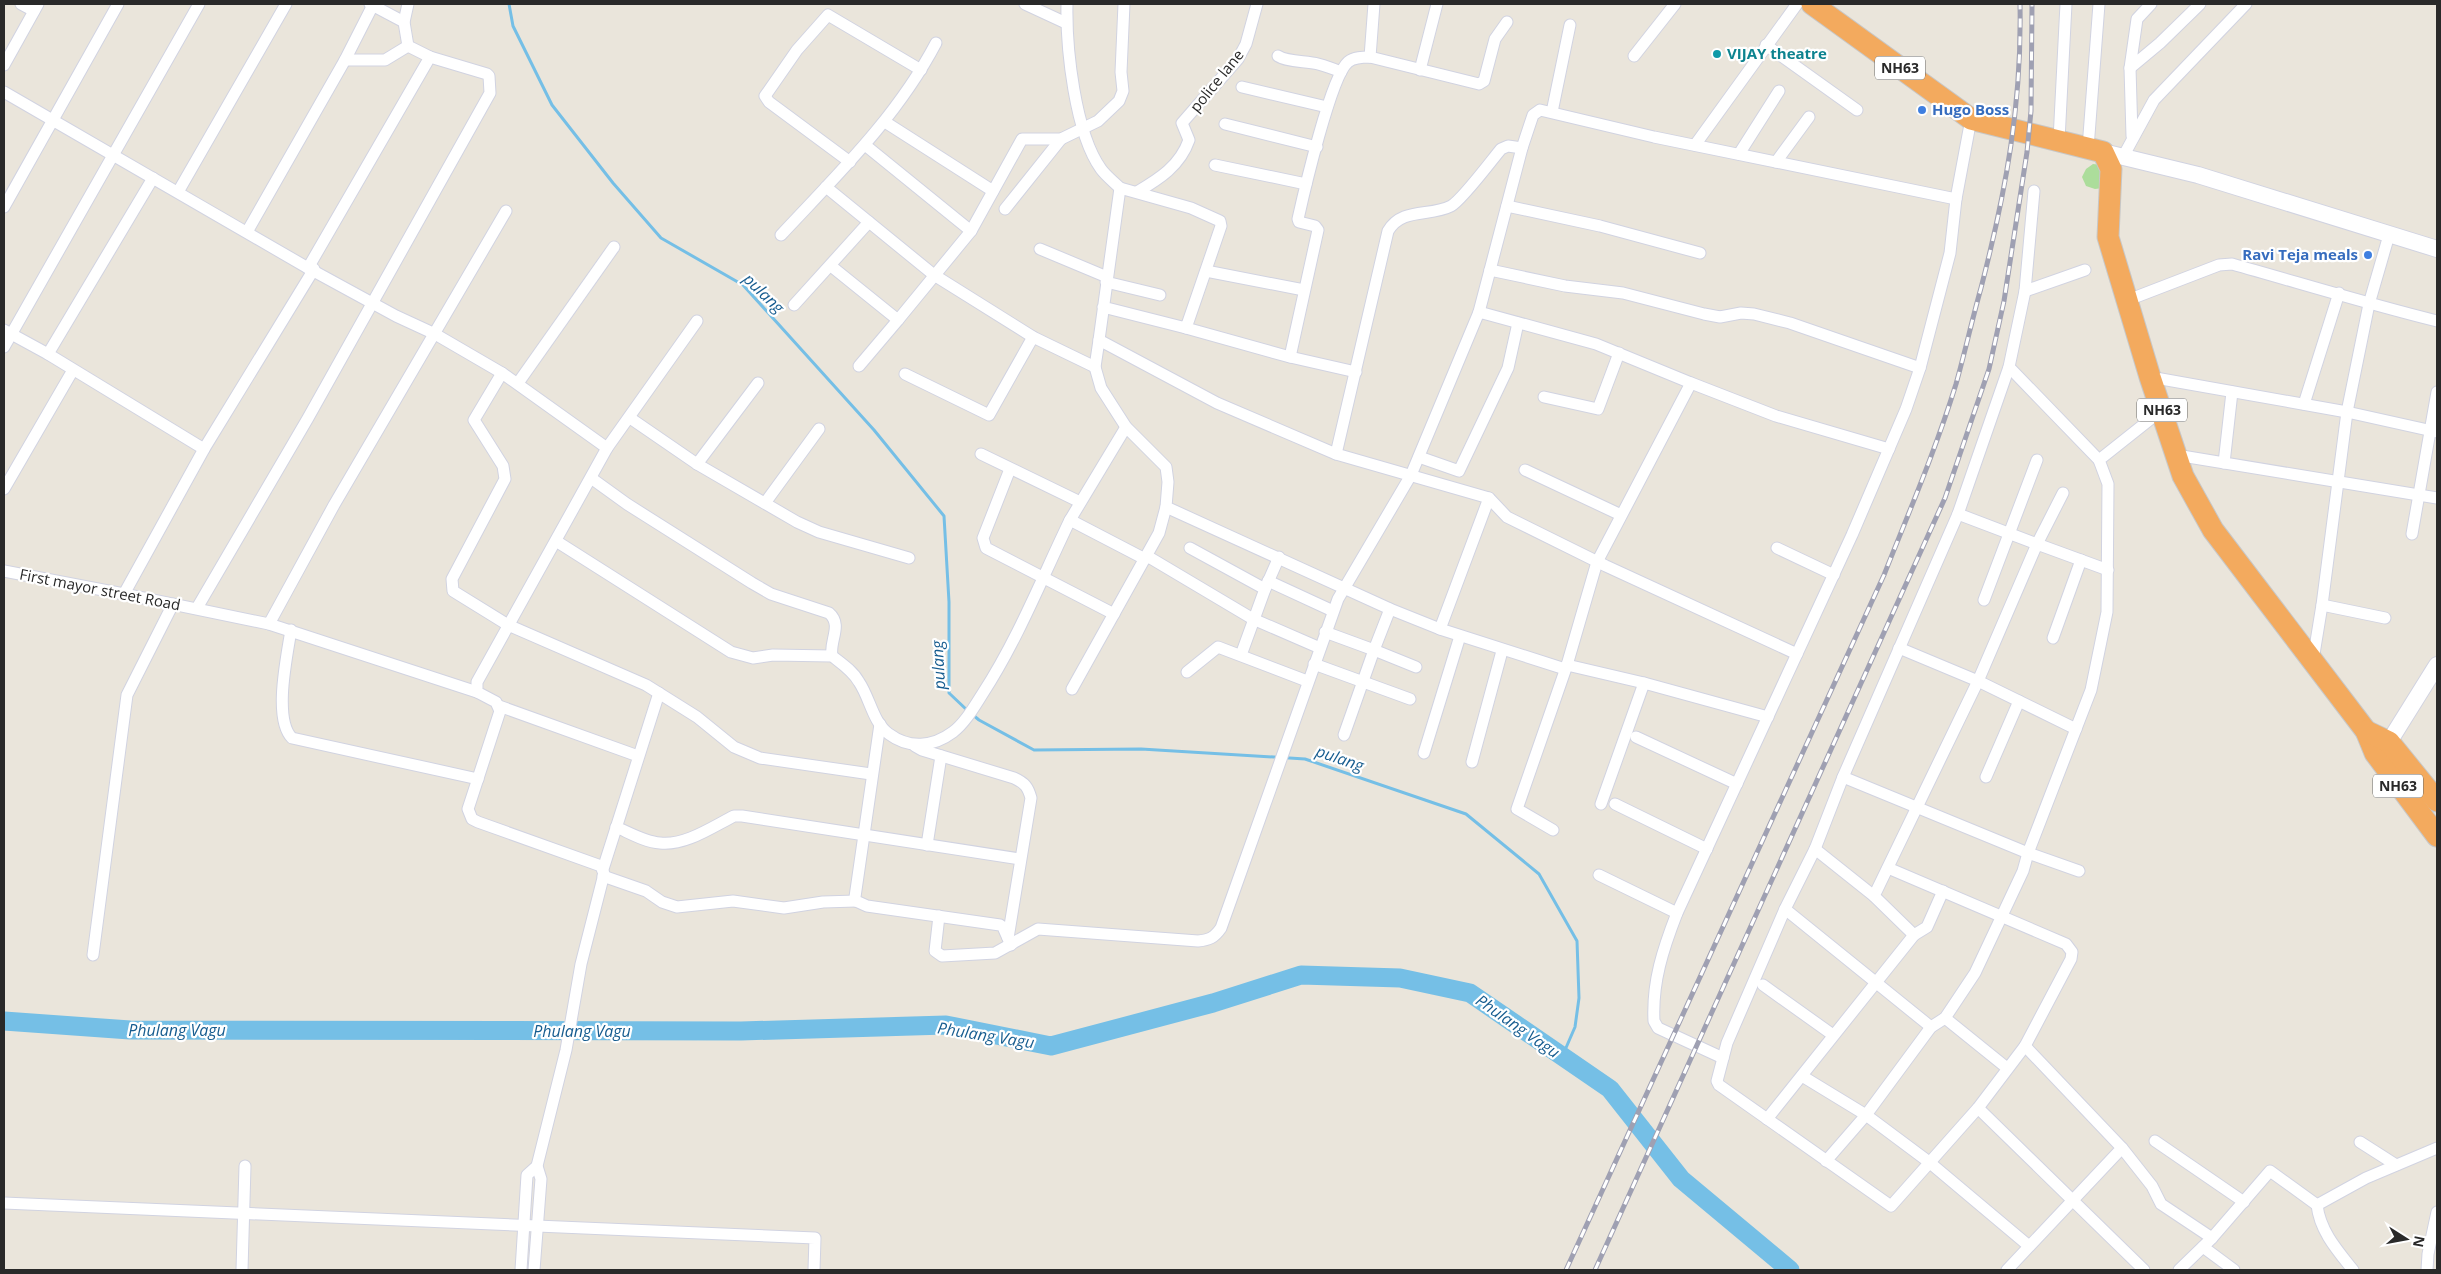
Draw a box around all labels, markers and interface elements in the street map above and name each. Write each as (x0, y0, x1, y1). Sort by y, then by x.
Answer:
place label: VIJAY theatre (1727, 43, 1827, 63)
street label: police lane (1185, 45, 1248, 116)
marker: VIJAY theatre (1711, 48, 1723, 60)
road number: NH63 (1875, 56, 1925, 80)
place label: Hugo Boss (1932, 99, 2009, 119)
marker: Hugo Boss (1916, 104, 1928, 116)
place label: Ravi Teja meals (2242, 244, 2358, 264)
marker: Ravi Teja meals (2362, 249, 2374, 261)
water label: pulang (738, 267, 790, 318)
road number: NH63 (2137, 398, 2187, 422)
street label: First mayor street Road (18, 564, 182, 614)
water label: pulang (926, 639, 950, 691)
water label: pulang (1312, 739, 1367, 777)
road number: NH63 (2373, 774, 2423, 798)
water label: Phulang Vagu (1472, 989, 1564, 1063)
water label: Phulang Vagu (936, 1016, 1036, 1054)
water label: Phulang Vagu (128, 1019, 226, 1041)
water label: Phulang Vagu (533, 1020, 631, 1042)
north arrow (2381, 1214, 2431, 1264)
text: N (2409, 1234, 2430, 1249)

